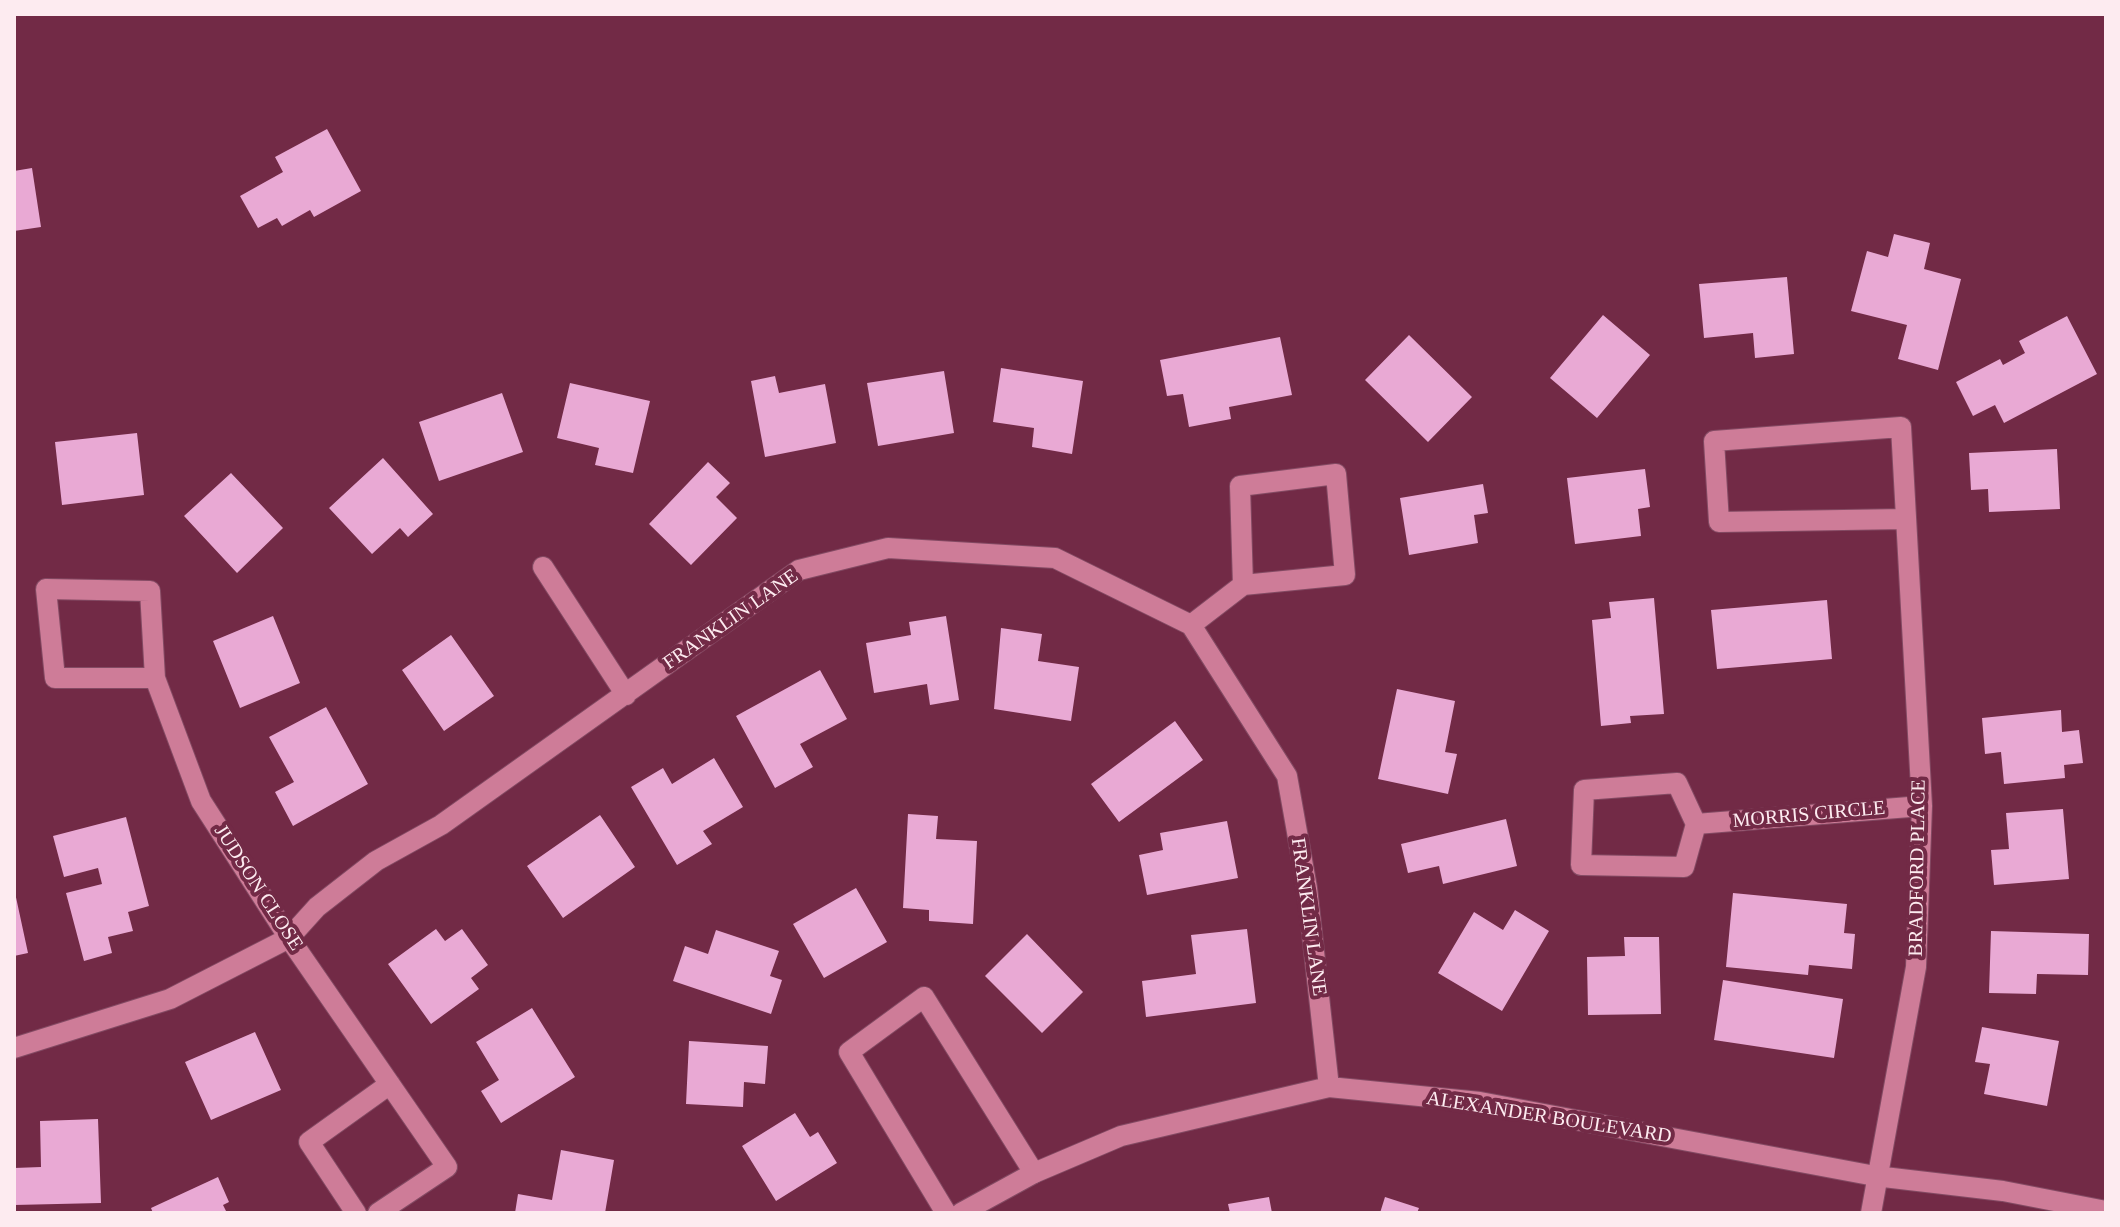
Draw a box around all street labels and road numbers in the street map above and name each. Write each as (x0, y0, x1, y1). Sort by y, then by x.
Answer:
street label: FRANKLIN LANE (659, 564, 803, 676)
street label: BRADFORD PLACE (1904, 779, 1932, 957)
street label: MORRIS CIRCLE (1732, 796, 1886, 834)
street label: JUDSON CLOSE (208, 821, 308, 955)
street label: FRANKLIN LANE (1285, 836, 1331, 998)
street label: ALEXANDER BOULEVARD (1425, 1087, 1673, 1149)

